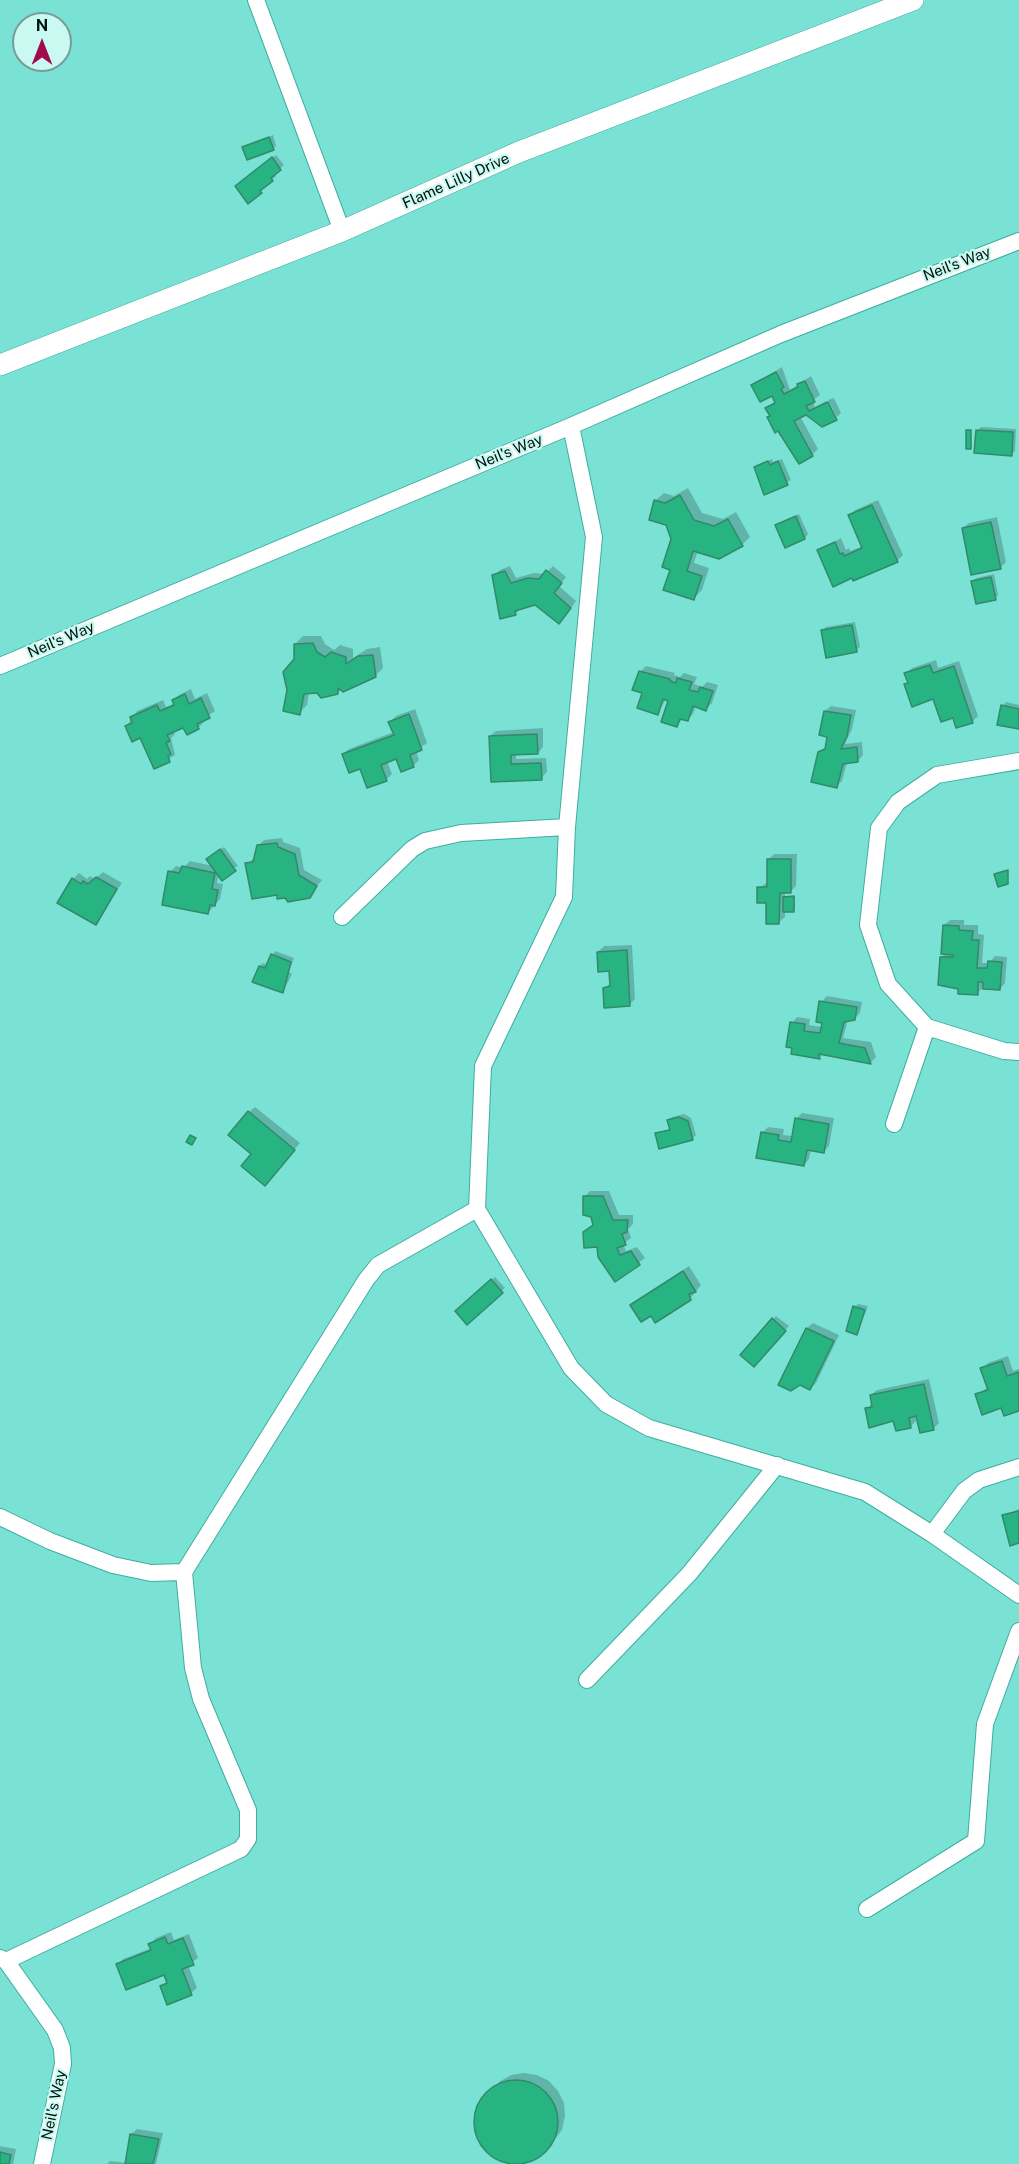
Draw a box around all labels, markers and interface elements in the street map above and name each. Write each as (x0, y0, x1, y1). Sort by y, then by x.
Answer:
north arrow (12, 12, 72, 72)
text: N (36, 16, 48, 35)
street label: Flame Lilly Drive (400, 149, 512, 213)
street label: Neil's Way (921, 243, 993, 285)
street label: Neil's Way (473, 430, 545, 474)
street label: Neil's Way (25, 618, 97, 662)
street label: Neil's Way (38, 2068, 70, 2142)

